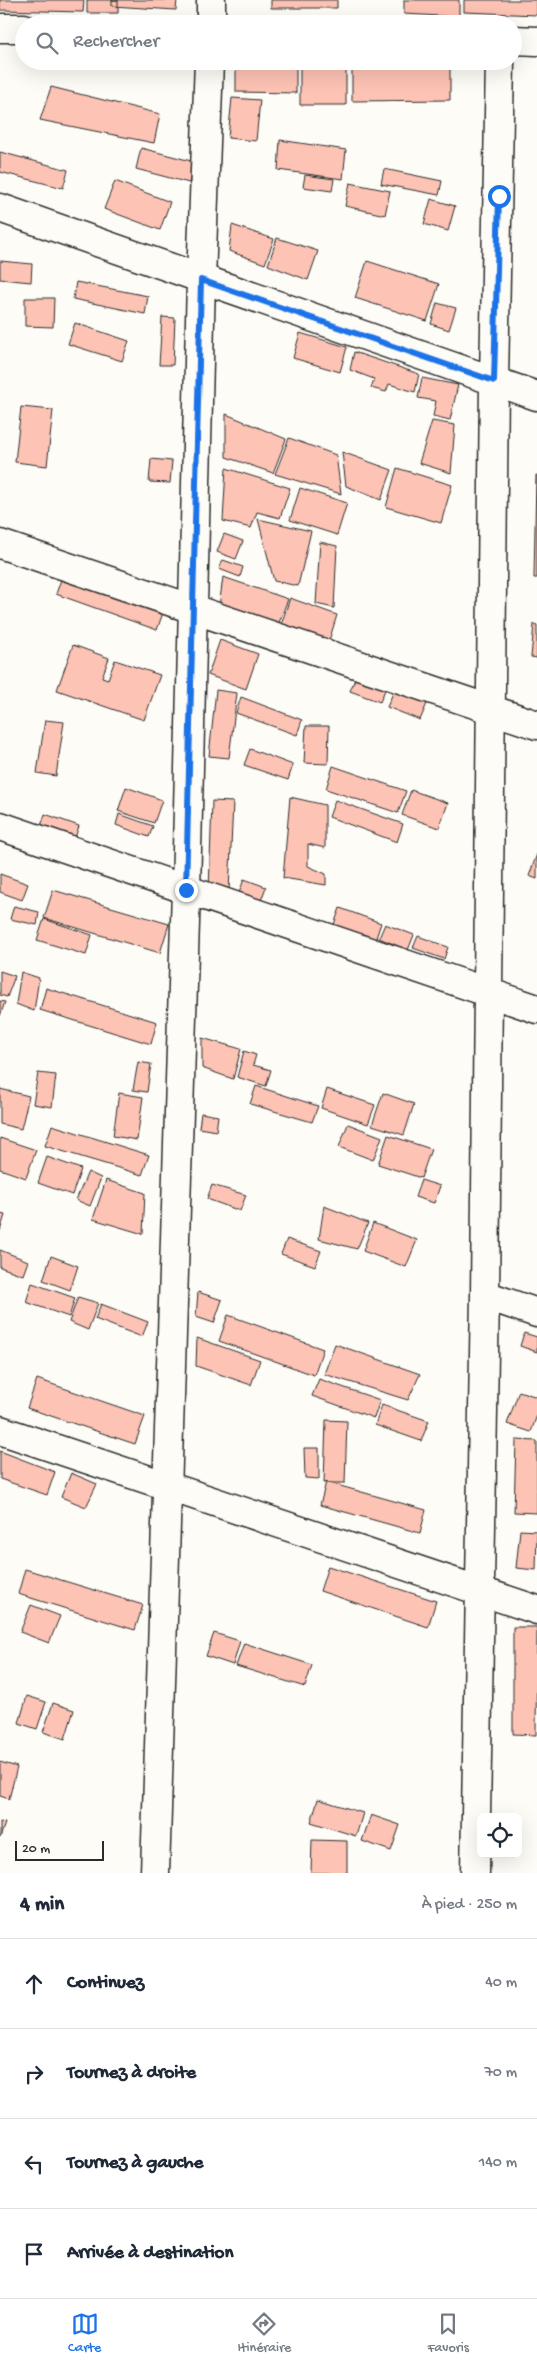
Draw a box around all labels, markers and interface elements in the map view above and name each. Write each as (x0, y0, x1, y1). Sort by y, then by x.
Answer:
search box (15, 15, 522, 70)
icon: search (33, 29, 61, 57)
text: Rechercher (73, 31, 159, 54)
route start (488, 185, 511, 208)
route end (175, 879, 198, 902)
map controls (477, 1813, 522, 1858)
button: locate (477, 1813, 522, 1858)
scale bar (15, 1838, 104, 1861)
text: 20 m (22, 1841, 50, 1858)
text: 4 min (20, 1893, 64, 1918)
text: À pied · 250 m (422, 1896, 517, 1915)
icon: ahead (20, 1970, 48, 1998)
text: Continuez (67, 1972, 144, 1995)
text: 40 m (485, 1974, 517, 1993)
icon: right (20, 2060, 48, 2088)
text: Tournez à droite (67, 2062, 196, 2085)
text: 70 m (484, 2064, 517, 2083)
icon: left (20, 2150, 48, 2178)
text: Tournez à gauche (67, 2152, 203, 2175)
text: 140 m (479, 2154, 517, 2173)
icon: arrive (20, 2240, 48, 2268)
text: Arrivée à destination (67, 2242, 233, 2265)
tab: Carte (68, 2310, 101, 2357)
tab: Itinéraire (237, 2310, 291, 2357)
tab: Favoris (427, 2310, 469, 2357)

